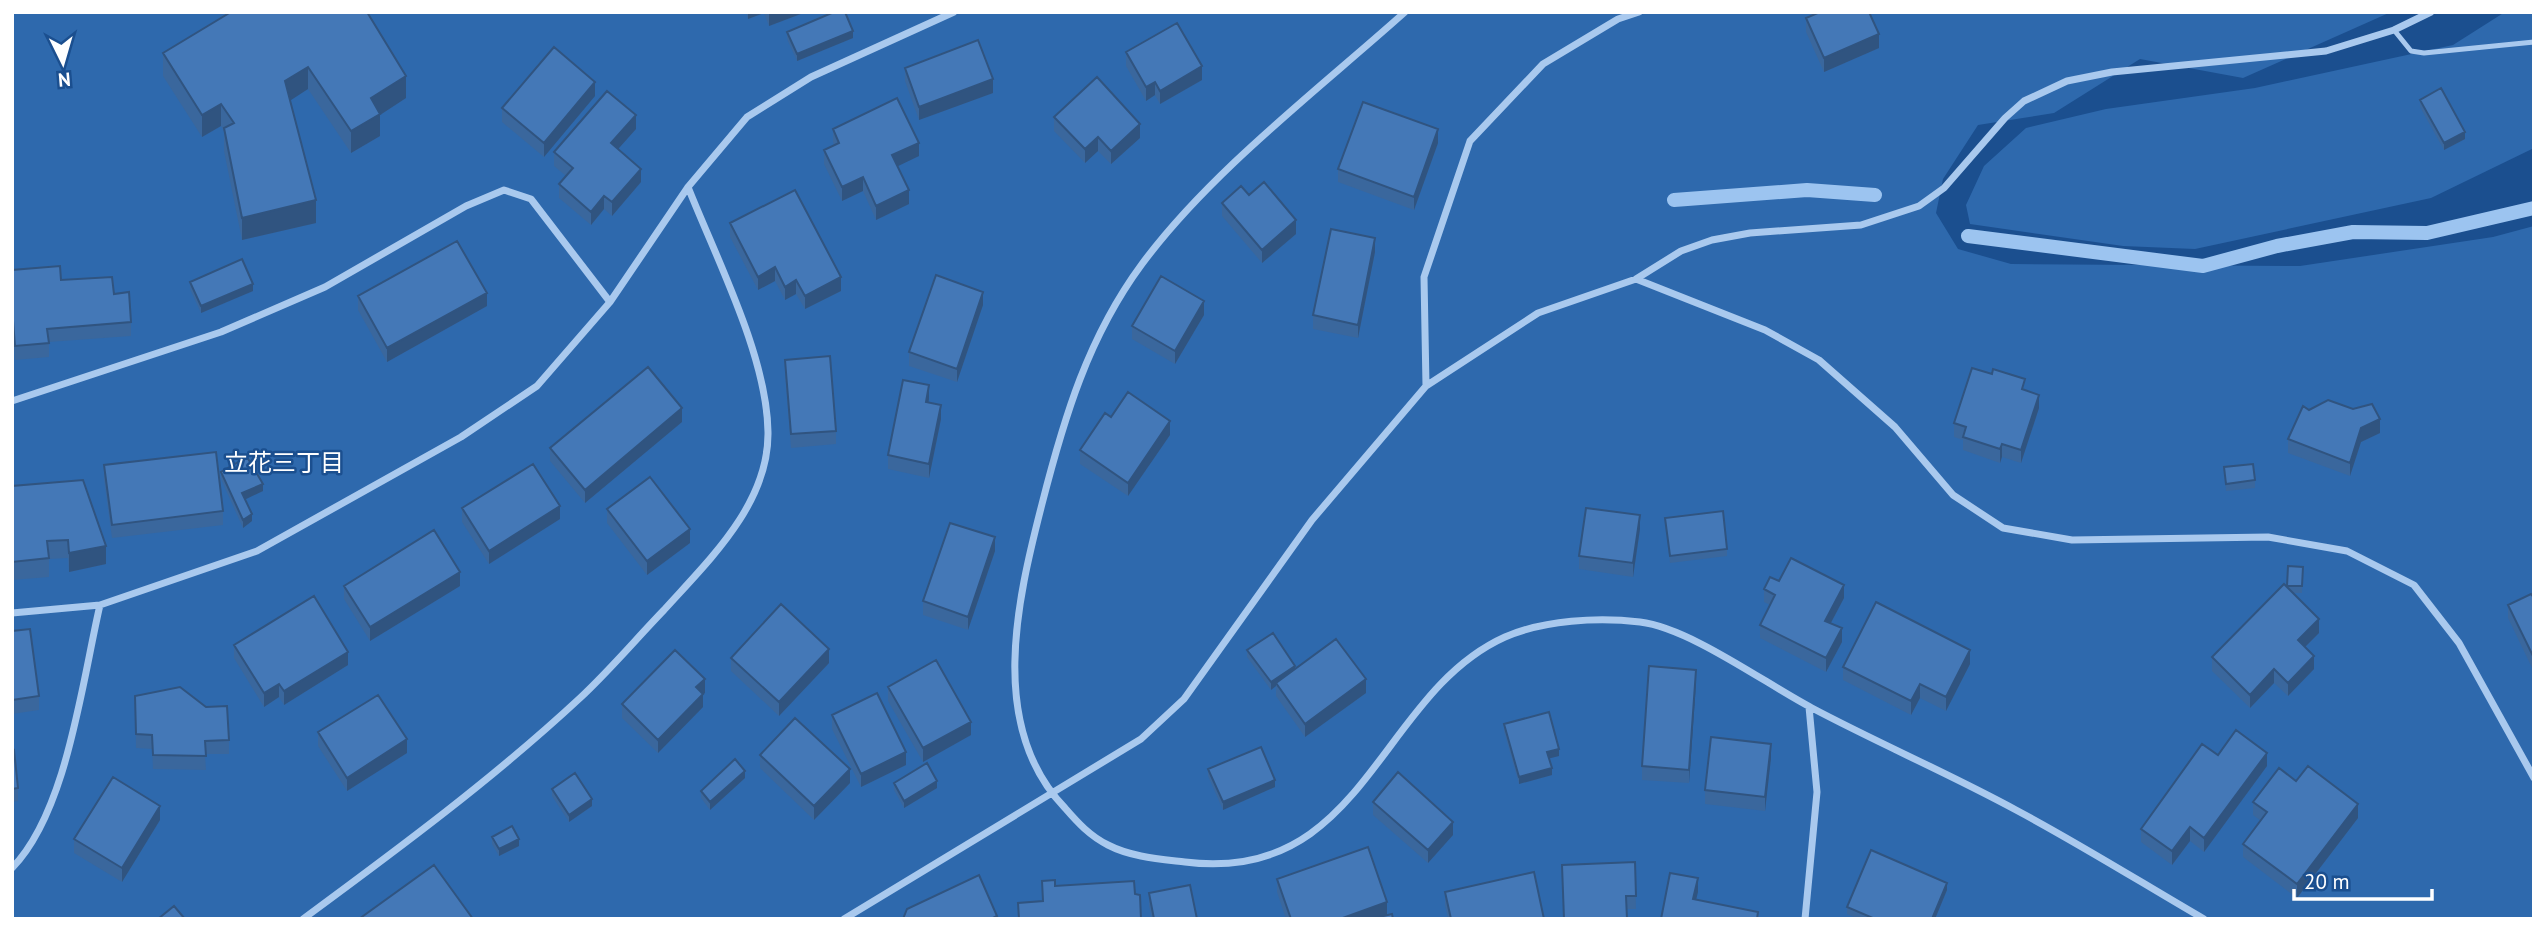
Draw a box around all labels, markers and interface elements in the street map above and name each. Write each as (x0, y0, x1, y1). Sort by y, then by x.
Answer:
north arrow (28, 28, 98, 98)
text: N (57, 67, 72, 92)
district label: 立花三丁目 (224, 447, 344, 478)
scale bar (2294, 858, 2432, 902)
text: 20 m (2304, 868, 2350, 895)

